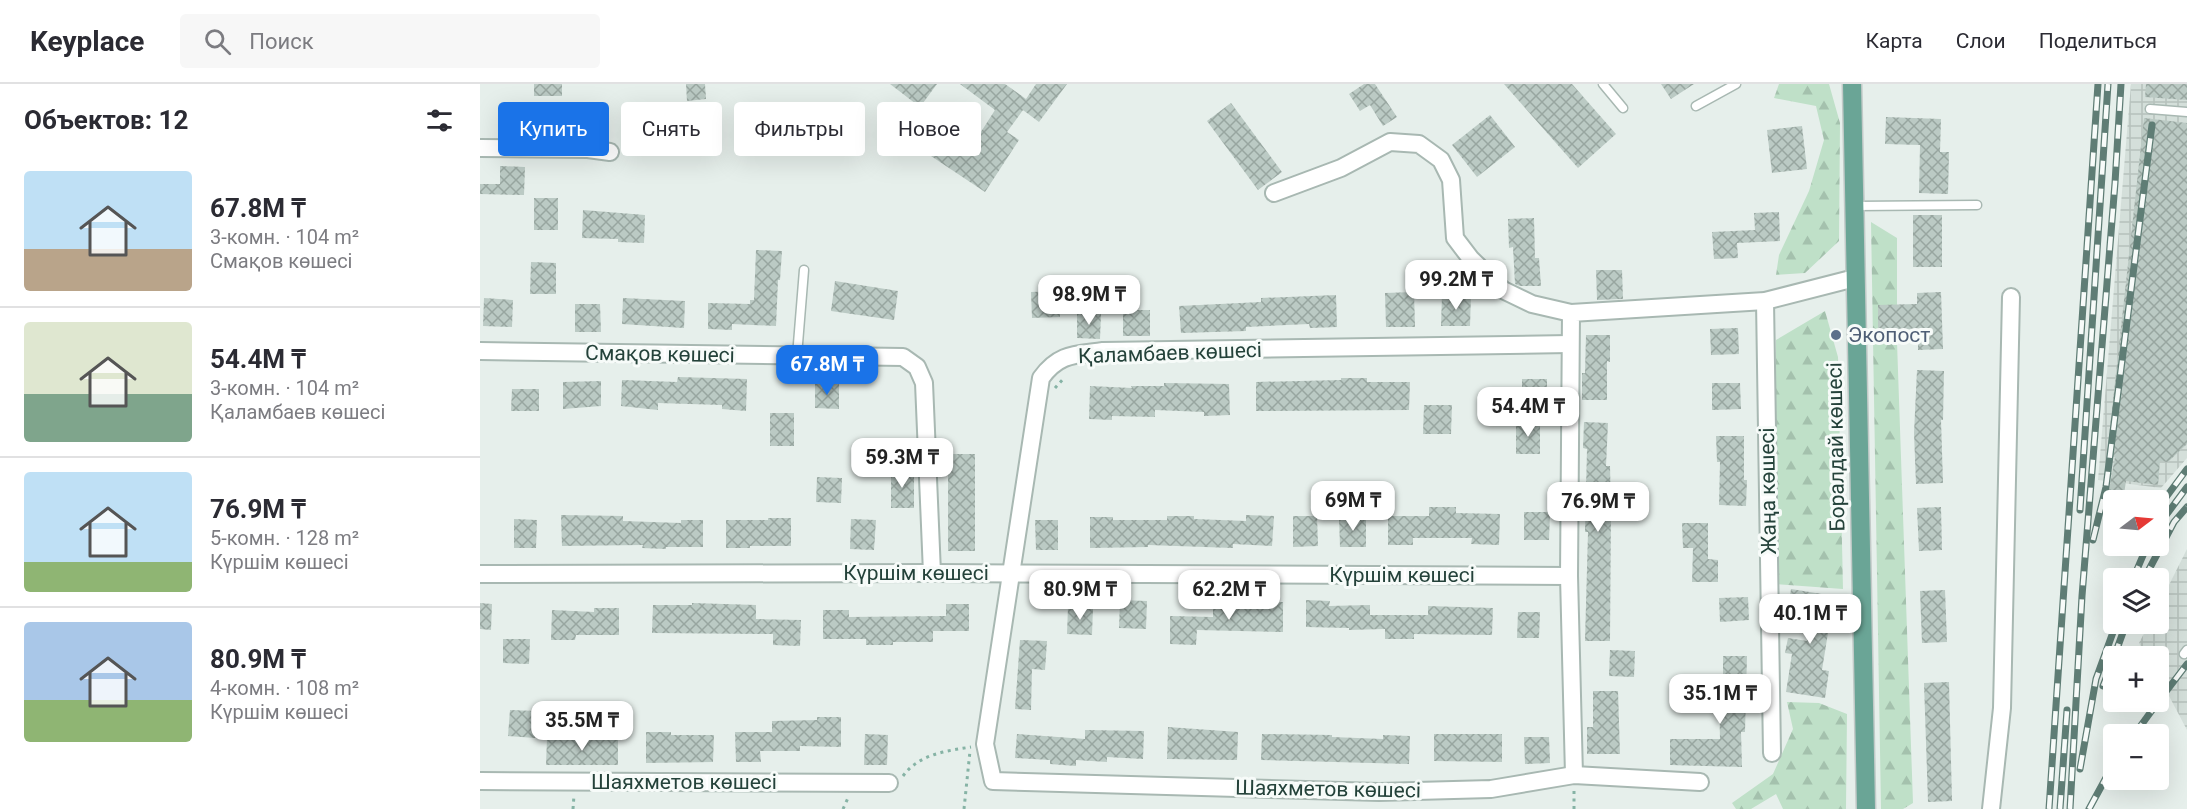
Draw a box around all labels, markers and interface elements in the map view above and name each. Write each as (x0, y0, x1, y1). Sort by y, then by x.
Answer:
search box (180, 14, 600, 68)
text: Keyplace (30, 25, 144, 58)
icon: search (201, 25, 234, 58)
text: Поиск (249, 29, 314, 54)
text: Карта (1866, 29, 1923, 53)
text: Слои (1956, 29, 2006, 53)
text: Поделиться (2039, 29, 2157, 53)
chip: Купить (498, 102, 609, 156)
chip: Снять (621, 102, 722, 156)
chip: Фильтры (734, 102, 865, 156)
chip: Новое (877, 102, 981, 156)
icon: filters (423, 104, 456, 137)
text: Объектов: 12 (24, 105, 188, 135)
text: 67.8M ₸ (210, 193, 306, 223)
icon: home (72, 195, 144, 267)
text: 3-комн. · 104 m² (210, 225, 359, 249)
text: Смақов көшесі (210, 249, 352, 273)
pin: 99.2M ₸ (1401, 260, 1511, 311)
text: 99.2M ₸ (1419, 267, 1493, 291)
pin: 98.9M ₸ (1034, 275, 1144, 326)
text: 98.9M ₸ (1052, 282, 1126, 306)
place label: Экопост (1848, 323, 1930, 347)
marker: Экопост (1829, 328, 1843, 342)
street label: Қаламбаев көшесі (1078, 338, 1262, 368)
street label: Смақов көшесі (585, 341, 735, 367)
text: 54.4M ₸ (210, 344, 306, 374)
pin: 67.8M ₸ (772, 345, 882, 396)
icon: home (72, 346, 144, 418)
text: 67.8M ₸ (790, 352, 864, 376)
street label: Боралдай көшесі (1823, 362, 1849, 532)
text: 3-комн. · 104 m² (210, 376, 359, 400)
pin: 54.4M ₸ (1473, 387, 1583, 438)
text: 54.4M ₸ (1491, 394, 1565, 418)
text: Қаламбаев көшесі (210, 400, 385, 424)
street label: Жаңа көшесі (1755, 427, 1781, 555)
pin: 59.3M ₸ (847, 438, 957, 489)
text: 59.3M ₸ (865, 445, 939, 469)
pin: 69M ₸ (1311, 481, 1395, 532)
pin: 76.9M ₸ (1543, 482, 1653, 533)
text: 69M ₸ (1325, 488, 1381, 512)
text: 76.9M ₸ (1561, 489, 1635, 513)
north arrow (2103, 490, 2169, 556)
map controls (2103, 490, 2169, 790)
text: 76.9M ₸ (210, 494, 306, 524)
icon: home (72, 496, 144, 568)
text: 5-комн. · 128 m² (210, 526, 359, 550)
text: Күршім көшесі (210, 550, 349, 574)
street label: Күршім көшесі (843, 561, 989, 585)
street label: Күршім көшесі (1329, 563, 1475, 587)
button: layers (2103, 568, 2169, 634)
pin: 80.9M ₸ (1025, 570, 1135, 621)
pin: 62.2M ₸ (1174, 570, 1284, 621)
text: 80.9M ₸ (1043, 577, 1117, 601)
text: 62.2M ₸ (1192, 577, 1266, 601)
pin: 40.1M ₸ (1755, 594, 1865, 645)
text: 40.1M ₸ (1773, 601, 1847, 625)
text: 80.9M ₸ (210, 644, 306, 674)
icon: home (72, 646, 144, 718)
button: + (2103, 646, 2169, 712)
pin: 35.1M ₸ (1665, 674, 1775, 725)
text: 4-комн. · 108 m² (210, 676, 359, 700)
text: 35.1M ₸ (1683, 681, 1757, 705)
text: Күршім көшесі (210, 700, 349, 724)
pin: 35.5M ₸ (527, 701, 637, 752)
text: 35.5M ₸ (545, 708, 619, 732)
button: − (2103, 724, 2169, 790)
street label: Шаяхметов көшесі (591, 770, 777, 794)
street label: Шаяхметов көшесі (1235, 775, 1421, 803)

